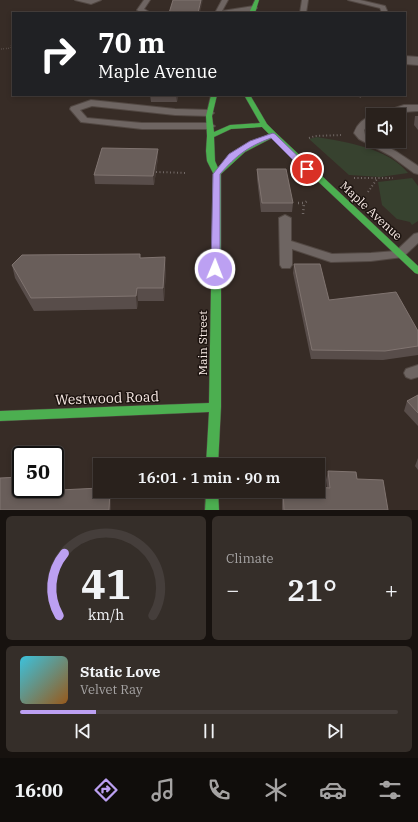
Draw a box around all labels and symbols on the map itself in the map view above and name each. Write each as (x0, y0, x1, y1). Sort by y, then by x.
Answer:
pin (290, 152, 324, 186)
street label: Maple Avenue (337, 178, 405, 243)
position arrow (194, 248, 236, 290)
street label: Main Street (195, 311, 210, 375)
street label: Westwood Road (55, 387, 160, 409)
speed limit sign: 50 (12, 446, 64, 498)

